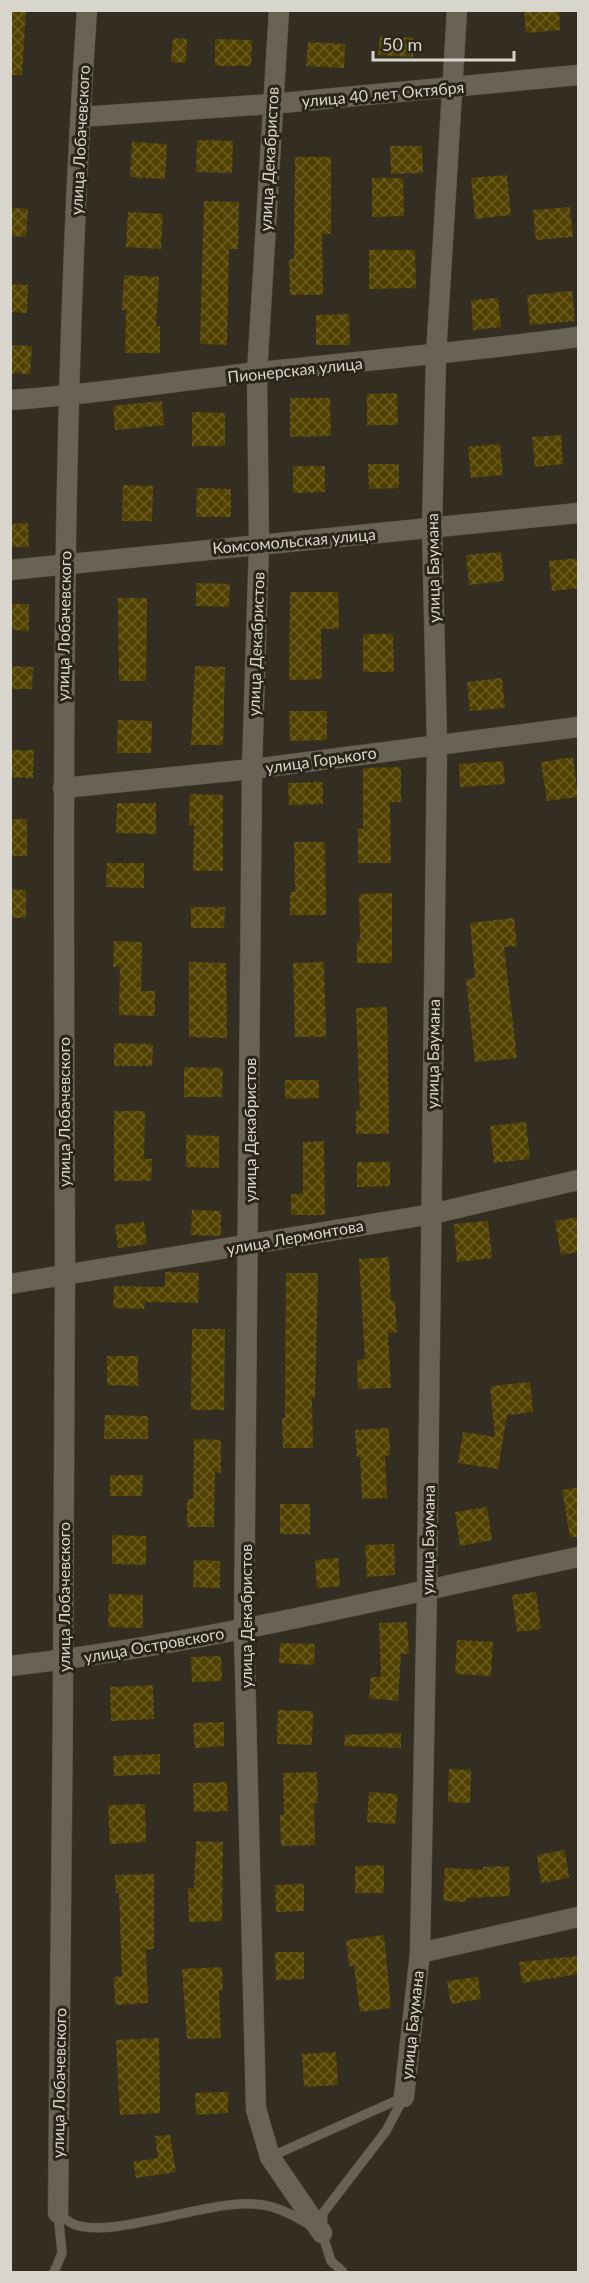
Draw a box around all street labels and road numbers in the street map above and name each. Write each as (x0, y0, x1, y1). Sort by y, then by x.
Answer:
street label: улица Лобачевского (66, 65, 93, 215)
street label: улица 40 лет Октября (301, 77, 465, 110)
street label: улица Декабристов (255, 86, 282, 232)
street label: Пионерская улица (226, 353, 364, 386)
street label: улица Баумана (422, 513, 443, 623)
street label: Комсомольская улица (212, 524, 376, 557)
street label: улица Лобачевского (53, 551, 74, 701)
street label: улица Декабристов (243, 571, 268, 717)
street label: улица Горького (264, 742, 378, 777)
street label: улица Баумана (422, 999, 443, 1109)
street label: улица Лобачевского (54, 1037, 73, 1187)
street label: улица Декабристов (240, 1058, 259, 1202)
street label: улица Лермонтова (225, 1215, 365, 1258)
street label: улица Баумана (417, 1485, 438, 1595)
street label: улица Лобачевского (54, 1522, 73, 1672)
street label: улица Декабристов (236, 1544, 255, 1688)
street label: улица Островского (82, 1623, 226, 1666)
street label: улица Баумана (396, 1969, 427, 2081)
street label: улица Лобачевского (48, 2008, 69, 2158)

